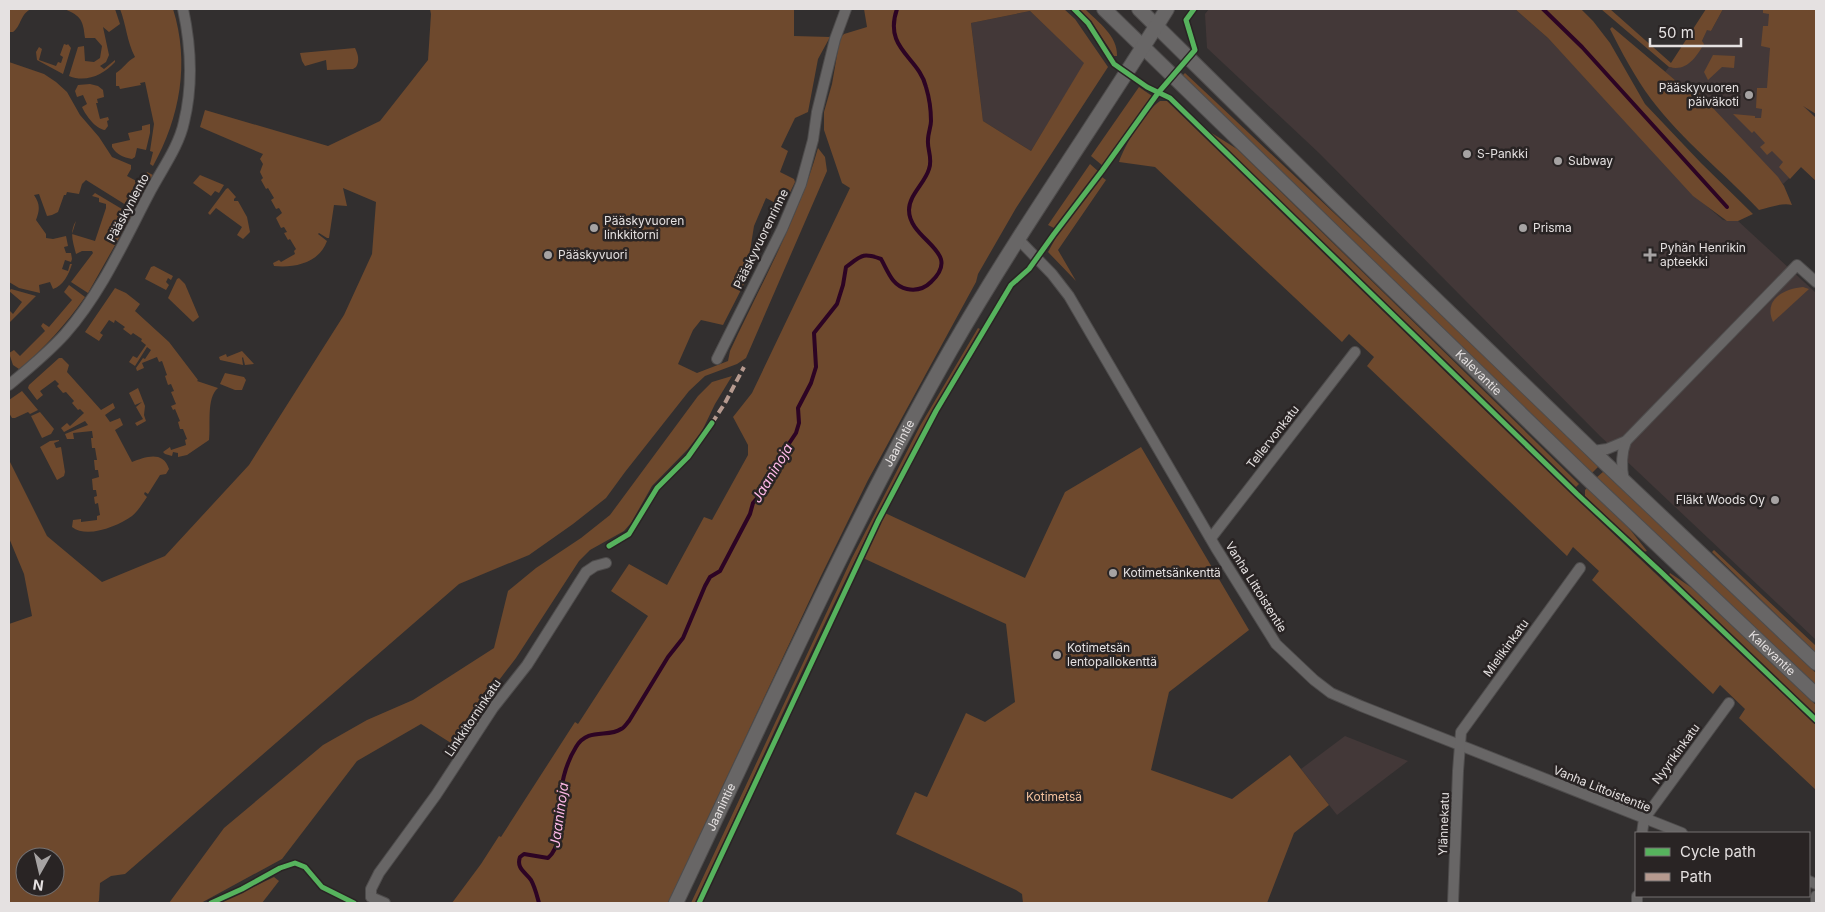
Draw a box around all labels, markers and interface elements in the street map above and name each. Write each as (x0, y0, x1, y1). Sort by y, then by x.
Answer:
scale bar (1650, 15, 1741, 47)
text: 50 m (1658, 23, 1694, 42)
place label: Pääskyvuoren päiväkoti (1659, 80, 1739, 109)
marker: Pääskyvuoren päiväkoti (1743, 89, 1755, 101)
place label: S-Pankki (1477, 146, 1528, 161)
marker: S-Pankki (1461, 148, 1473, 160)
place label: Subway (1568, 153, 1613, 168)
marker: Subway (1552, 155, 1564, 167)
street label: Pääskynlento (103, 171, 152, 245)
street label: Pääskyvuorenrinne (730, 186, 791, 291)
place label: Pääskyvuoren linkkitorni (604, 213, 684, 242)
place label: Prisma (1533, 220, 1572, 235)
marker: Pääskyvuoren linkkitorni (588, 222, 600, 234)
marker: Prisma (1517, 222, 1529, 234)
place label: Pyhän Henrikin apteekki (1660, 240, 1746, 269)
place label: Pääskyvuori (558, 247, 628, 262)
marker: Pääskyvuori (542, 249, 554, 261)
marker: Pyhän Henrikin apteekki (1644, 249, 1656, 261)
street label: Kalevantie (1452, 346, 1505, 398)
street label: Tellervonkatu (1243, 402, 1302, 471)
street label: Jaanintie (880, 417, 917, 469)
water label: Jaaninoja (747, 440, 796, 505)
place label: Fläkt Woods Oy (1676, 492, 1765, 507)
marker: Fläkt Woods Oy (1769, 494, 1781, 506)
street label: Vanha Littoistentie (1223, 539, 1290, 635)
place label: Kotimetsänkenttä (1123, 565, 1221, 580)
marker: Kotimetsänkenttä (1107, 567, 1119, 579)
street label: Mielikinkatu (1480, 616, 1531, 679)
street label: Kalevantie (1746, 627, 1799, 679)
place label: Kotimetsän lentopallokenttä (1067, 640, 1157, 669)
marker: Kotimetsän lentopallokenttä (1051, 649, 1063, 661)
street label: Linkkitorninkatu (441, 676, 504, 759)
street label: Nyyrikinkatu (1649, 721, 1703, 787)
street label: Vanha Littoistentie (1551, 762, 1653, 815)
water label: Jaaninoja (546, 781, 572, 849)
street label: Jaanintie (703, 781, 738, 833)
park label: Kotimetsä (1026, 789, 1082, 804)
street label: Ylännekatu (1435, 792, 1452, 856)
legend (1635, 832, 1810, 897)
text: Cycle path (1680, 842, 1756, 861)
north arrow (15, 847, 65, 897)
text: Path (1680, 867, 1712, 886)
text: N (32, 876, 45, 895)

